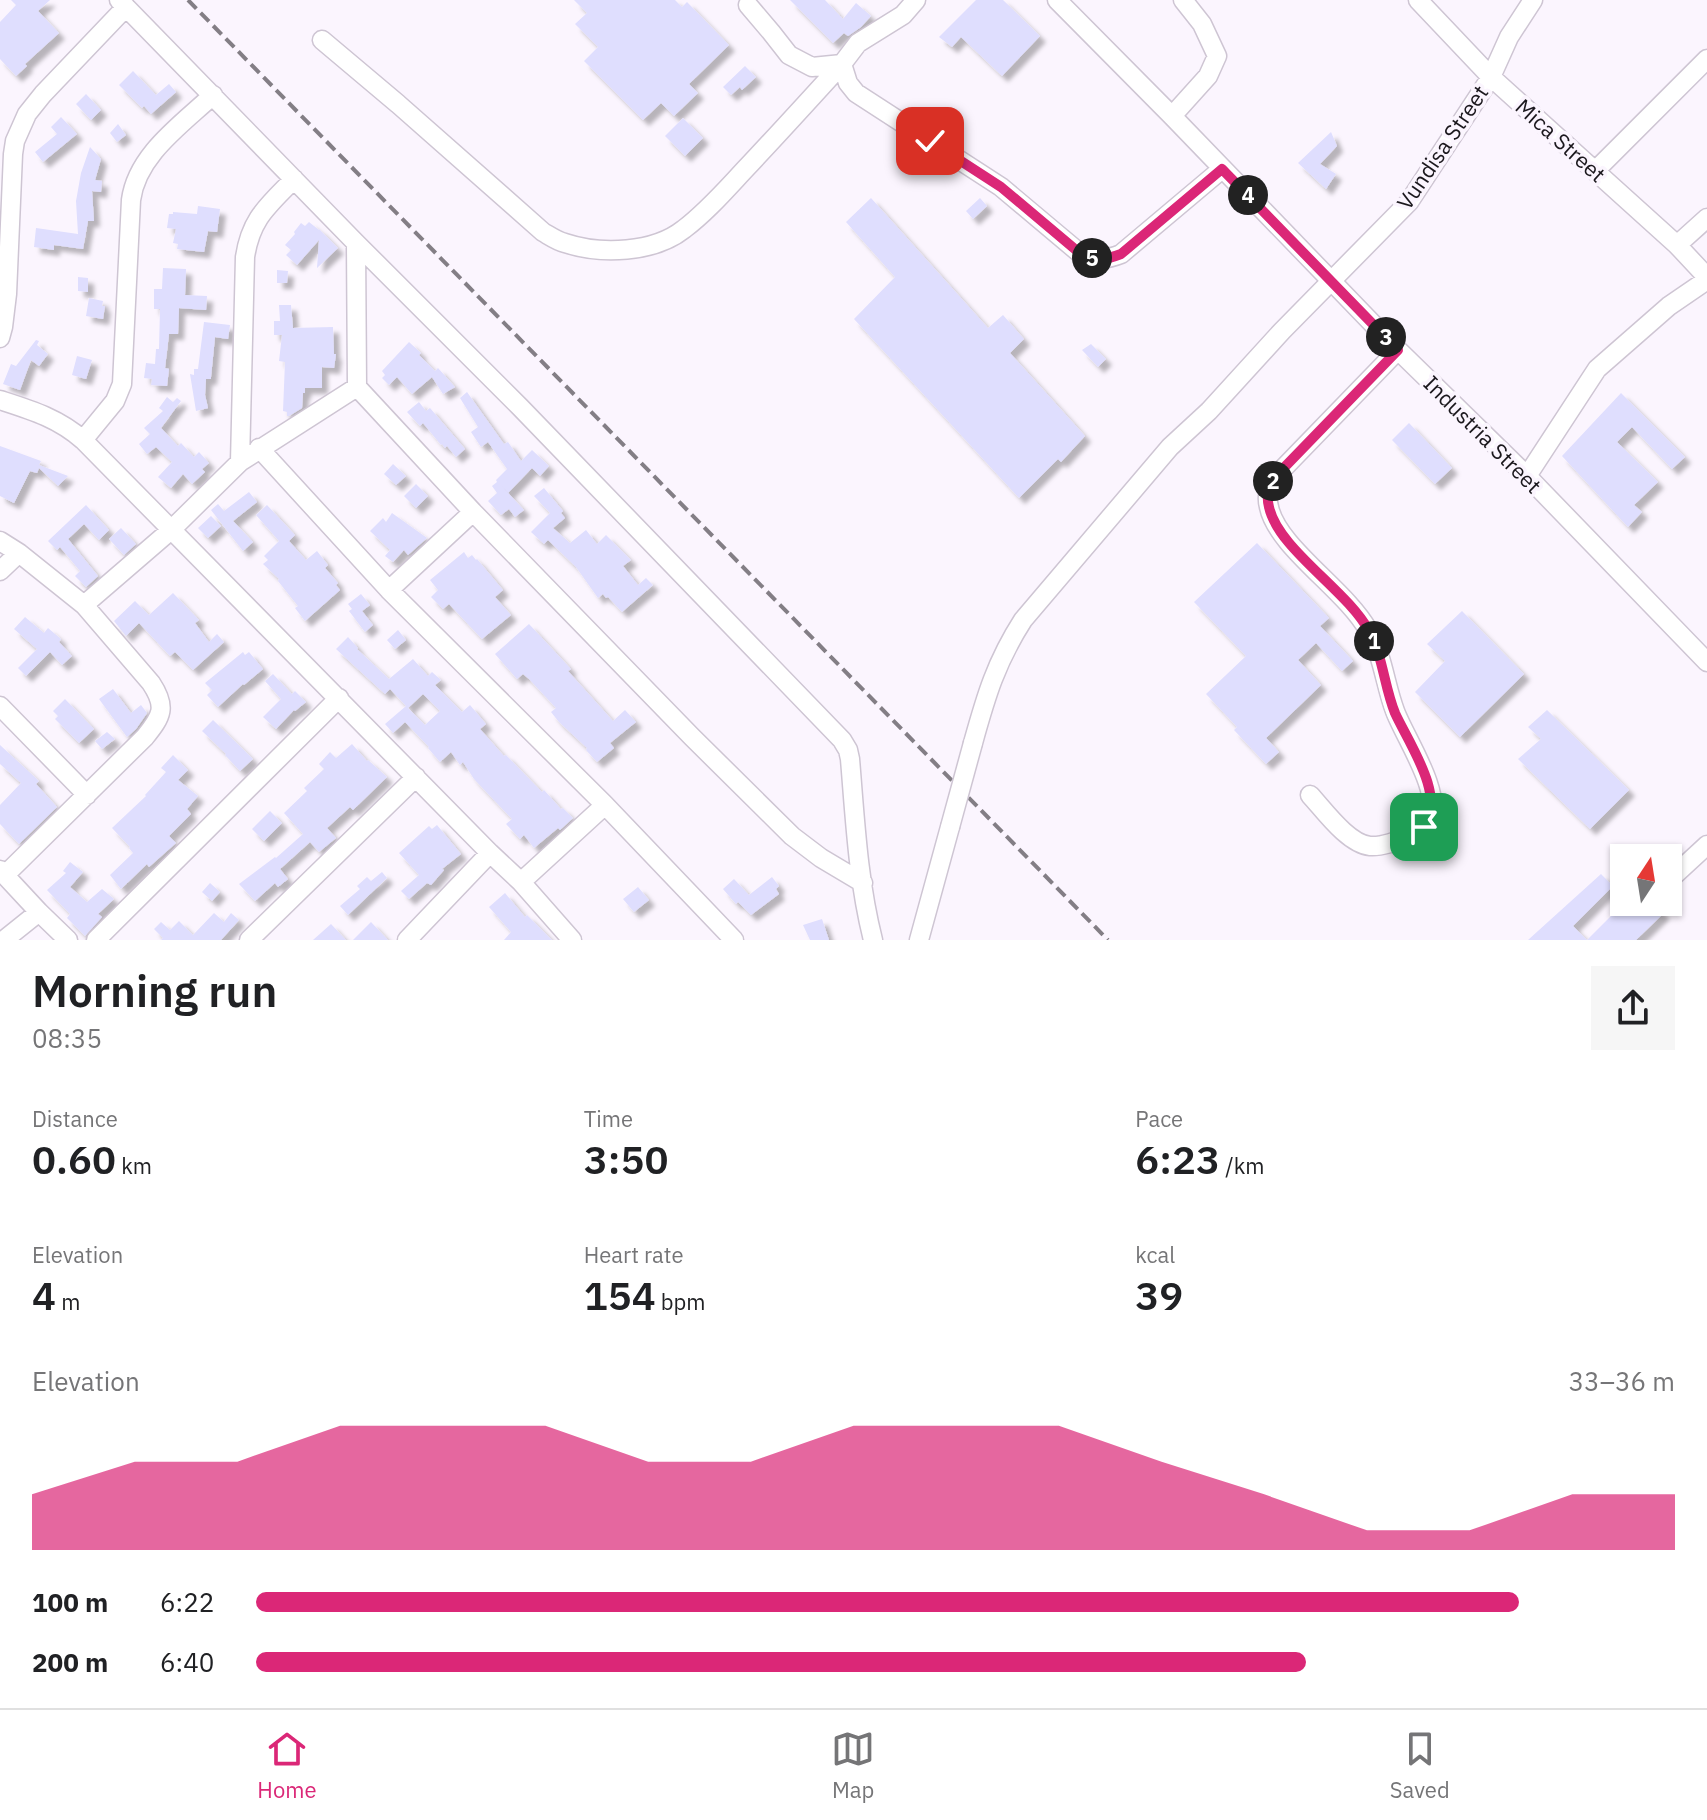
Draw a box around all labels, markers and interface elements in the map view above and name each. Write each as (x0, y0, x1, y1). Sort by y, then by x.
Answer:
street label: Vundisa Street (1390, 79, 1494, 215)
street label: Mica Street (1510, 92, 1612, 188)
pin (896, 107, 964, 175)
icon: check (908, 119, 952, 163)
pin: 4 (1228, 175, 1268, 215)
text: 4 (1241, 180, 1255, 209)
pin: 5 (1072, 238, 1112, 278)
text: 5 (1085, 243, 1099, 272)
pin: 3 (1366, 317, 1406, 357)
text: 3 (1379, 322, 1393, 351)
street label: Industria Street (1418, 369, 1548, 499)
pin: 2 (1253, 461, 1293, 501)
text: 2 (1266, 466, 1280, 495)
pin: 1 (1354, 621, 1394, 661)
text: 1 (1367, 626, 1381, 655)
pin (1390, 793, 1458, 861)
icon: arrive (1402, 805, 1446, 849)
north arrow (1610, 844, 1682, 916)
map controls (1610, 844, 1682, 916)
text: Morning run (32, 962, 277, 1019)
button: share (1591, 966, 1675, 1050)
text: 08:35 (32, 1021, 102, 1055)
text: Distance (32, 1104, 118, 1133)
text: Time (584, 1104, 633, 1133)
text: Pace (1135, 1104, 1183, 1133)
text: 0.60 (32, 1133, 116, 1185)
text: 3:50 (584, 1133, 668, 1185)
text: 6:23 (1135, 1133, 1220, 1185)
text: km (116, 1151, 152, 1180)
text: /km (1220, 1151, 1265, 1180)
text: Elevation (32, 1240, 123, 1269)
text: Heart rate (584, 1240, 684, 1269)
text: kcal (1135, 1240, 1175, 1269)
text: 4 (32, 1269, 56, 1321)
text: 154 (584, 1269, 656, 1321)
text: 39 (1135, 1269, 1183, 1321)
text: m (56, 1287, 80, 1316)
text: bpm (656, 1287, 706, 1316)
text: Elevation (32, 1364, 140, 1398)
text: 33–36 m (1568, 1364, 1675, 1398)
text: 100 m (32, 1585, 108, 1619)
text: 6:22 (160, 1585, 214, 1619)
text: 200 m (32, 1645, 108, 1679)
text: 6:40 (160, 1645, 214, 1679)
tab: Home (257, 1727, 317, 1804)
tab: Map (831, 1727, 875, 1804)
tab: Saved (1390, 1727, 1450, 1804)

